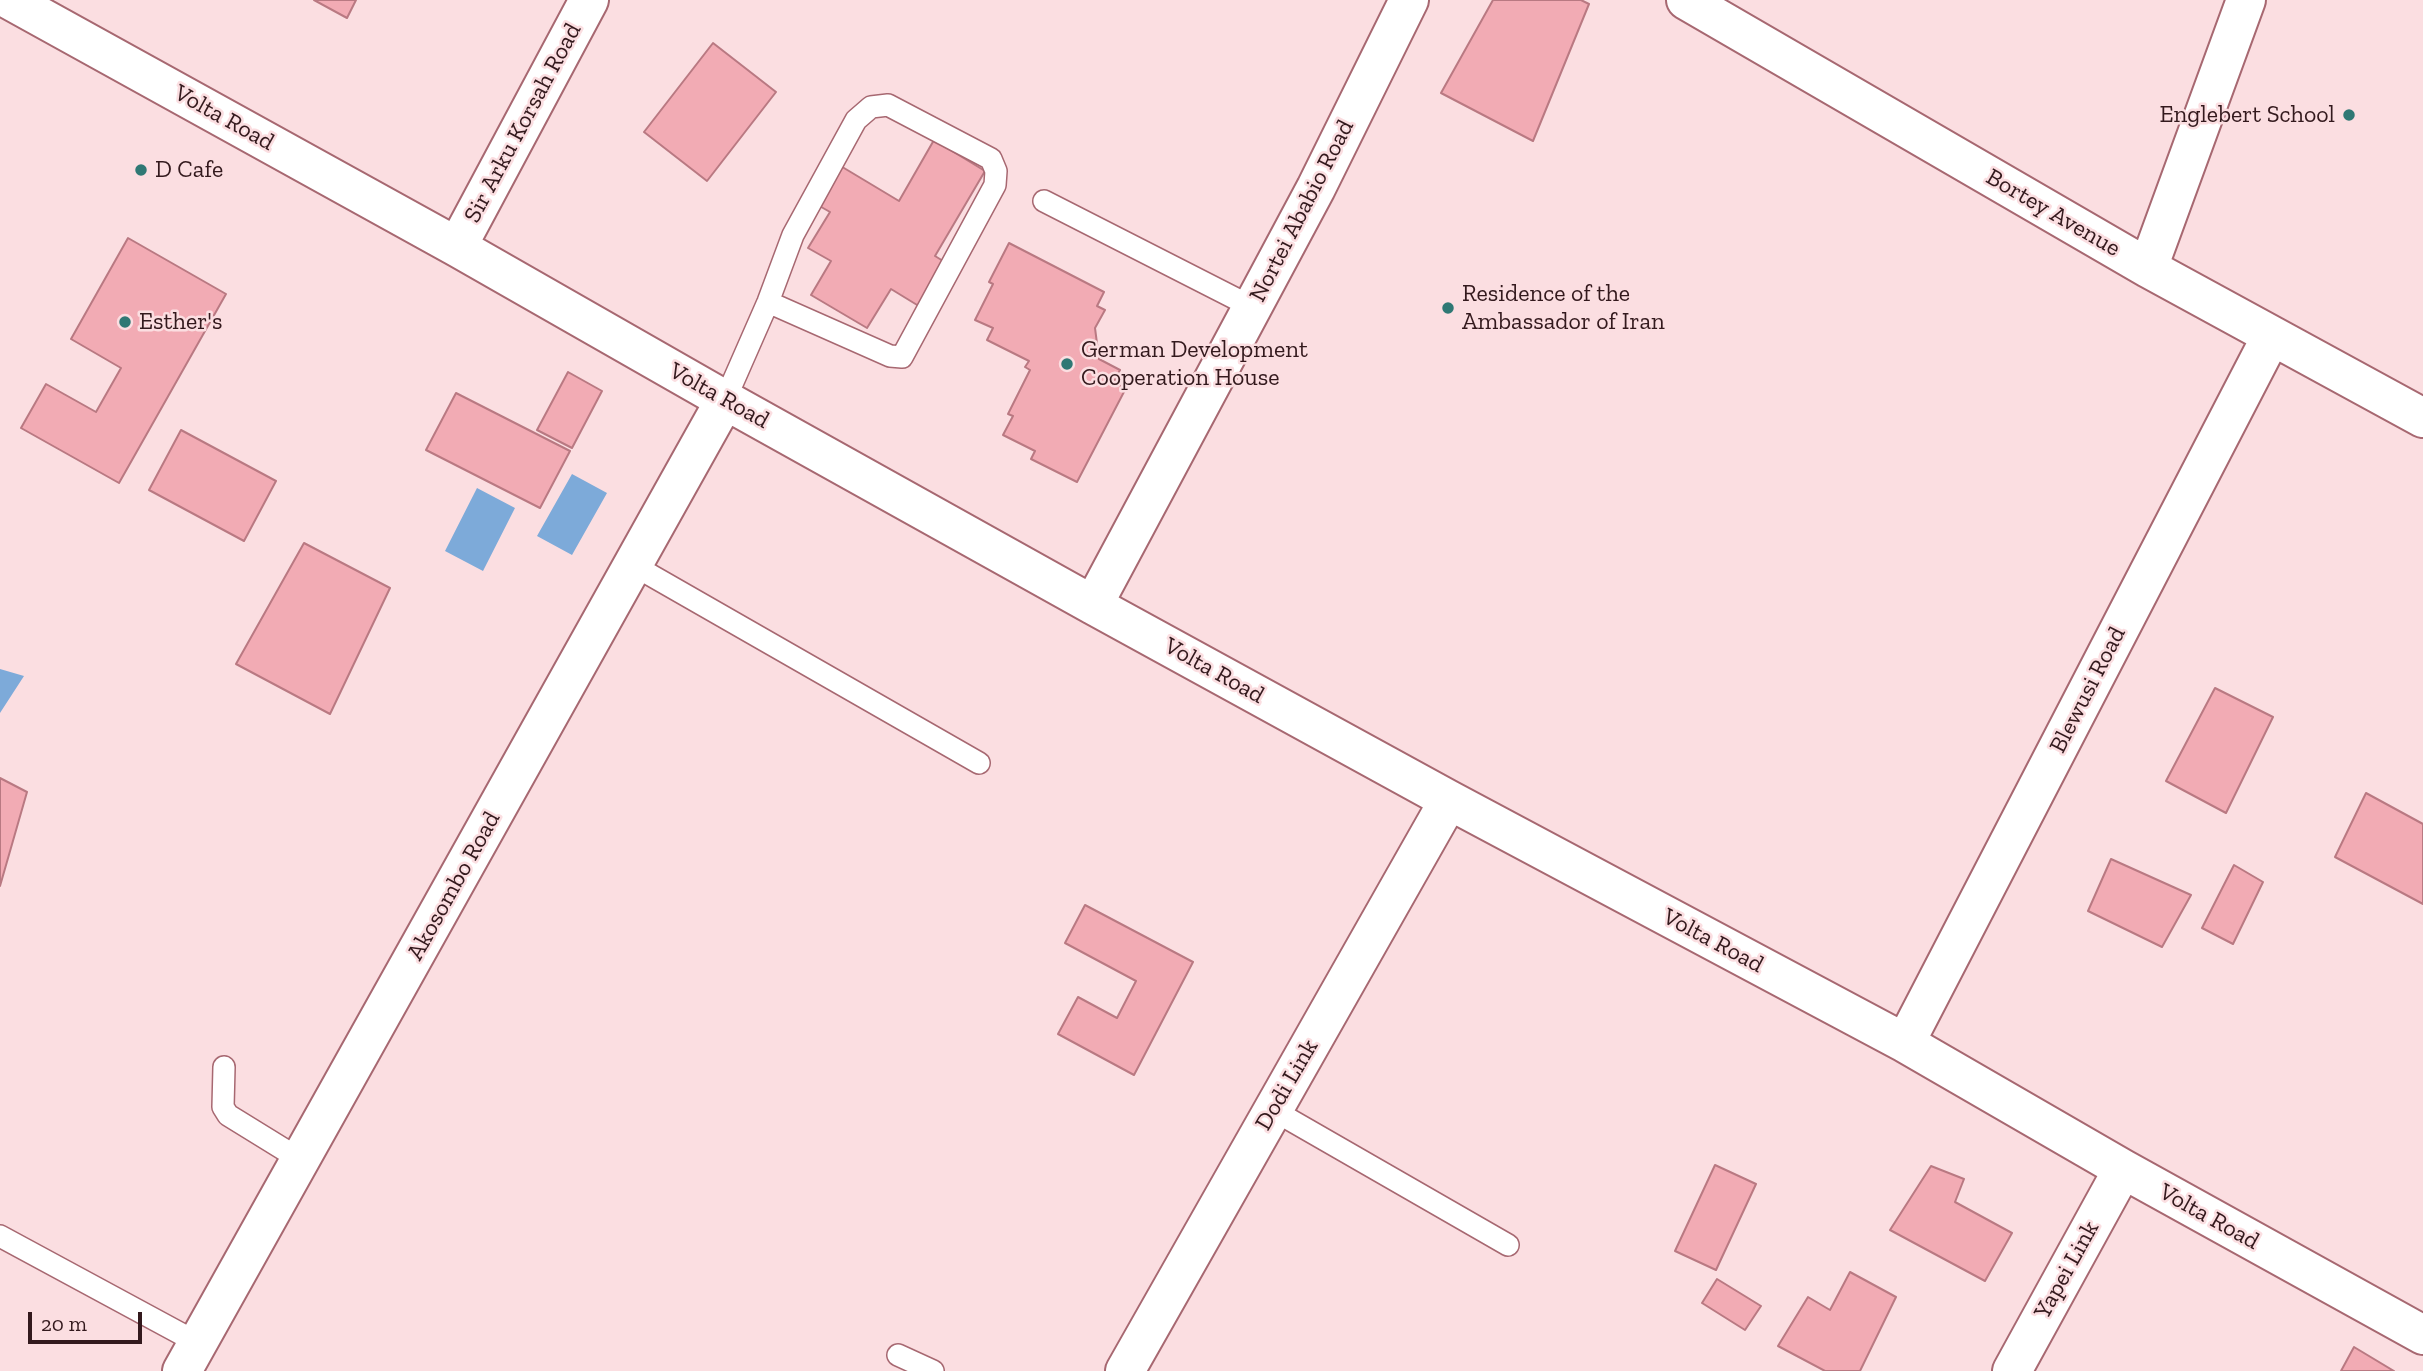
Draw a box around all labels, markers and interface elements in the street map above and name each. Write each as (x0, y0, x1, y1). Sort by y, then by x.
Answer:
street label: Sir Arku Korsah Road (458, 18, 588, 228)
street label: Volta Road (169, 79, 279, 157)
place label: Englebert School (2159, 101, 2335, 129)
marker: Englebert School (2341, 107, 2357, 123)
street label: Nortei Ababio Road (1244, 115, 1360, 307)
place label: D Cafe (155, 156, 223, 184)
marker: D Cafe (133, 162, 149, 178)
street label: Bortey Avenue (1981, 163, 2125, 263)
place label: Residence of the Ambassador of Iran (1462, 280, 1665, 336)
marker: Residence of the Ambassador of Iran (1440, 300, 1456, 316)
place label: Esther's (139, 308, 222, 336)
marker: Esther's (117, 314, 133, 330)
place label: German Development Cooperation House (1081, 336, 1308, 392)
marker: German Development Cooperation House (1059, 356, 1075, 372)
street label: Volta Road (664, 357, 774, 435)
street label: Blewusi Road (2044, 622, 2132, 758)
street label: Volta Road (1159, 632, 1269, 710)
street label: Akosombo Road (401, 807, 507, 965)
street label: Volta Road (1658, 902, 1768, 980)
street label: Dodi Link (1249, 1034, 1325, 1136)
street label: Volta Road (2154, 1178, 2264, 1256)
street label: Yapei Link (2028, 1216, 2106, 1324)
scale bar (32, 1298, 145, 1342)
text: 20 m (41, 1311, 87, 1336)

